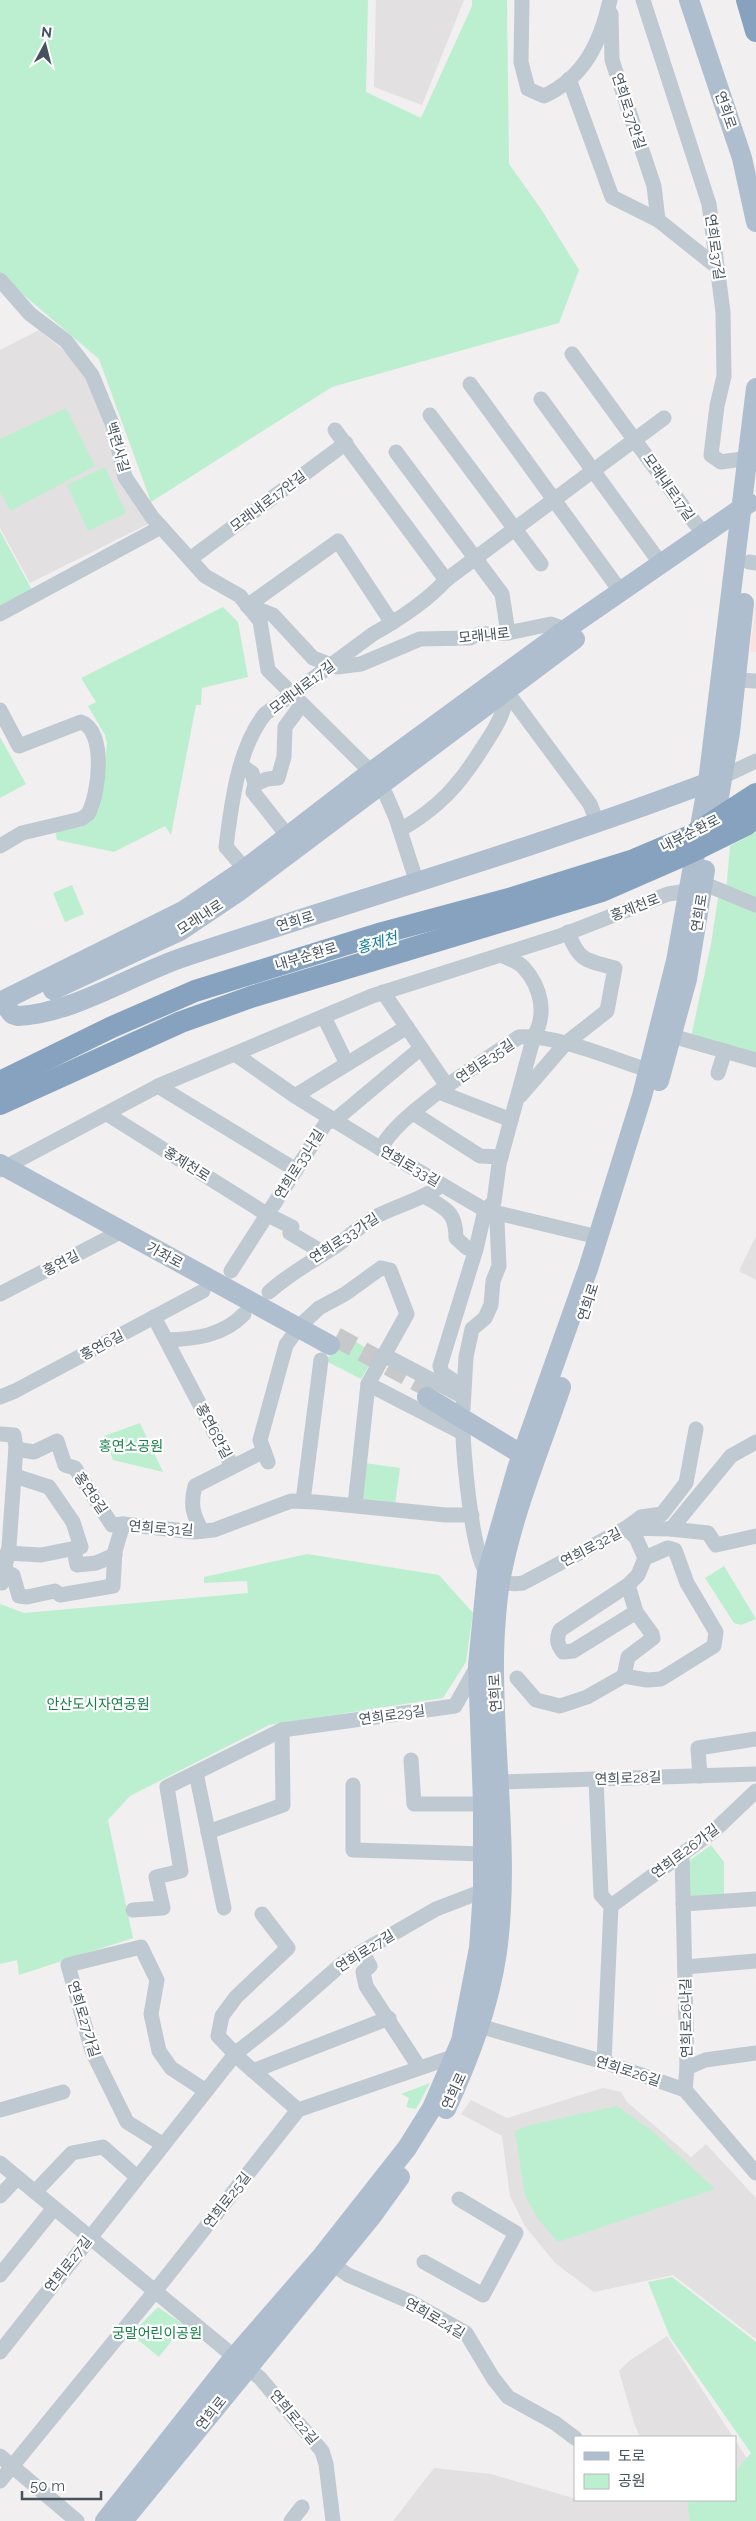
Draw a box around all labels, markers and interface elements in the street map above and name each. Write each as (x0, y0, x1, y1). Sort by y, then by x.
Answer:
north arrow (20, 20, 70, 70)
text: N (40, 24, 53, 41)
street label: 연희로37안길 (609, 71, 649, 151)
street label: 연희로 (712, 89, 740, 131)
street label: 연희로37길 (702, 213, 728, 281)
street label: 백련사길 (103, 420, 133, 474)
street label: 모래내로17길 (640, 451, 698, 523)
street label: 모래내로17안길 (227, 467, 309, 535)
street label: 모래내로 (458, 624, 511, 646)
street label: 모래내로17길 (266, 657, 338, 717)
street label: 내부순환로 (658, 811, 722, 855)
street label: 홍제천로 (608, 890, 662, 924)
street label: 연희로 (688, 893, 710, 933)
street label: 모래내로 (174, 896, 226, 938)
street label: 연희로 (274, 908, 316, 934)
water label: 홍제천 (355, 928, 401, 957)
street label: 내부순환로 (273, 939, 339, 973)
street label: 연희로35길 (453, 1036, 517, 1086)
street label: 연희로33나길 (271, 1126, 327, 1202)
street label: 연희로33길 (377, 1142, 443, 1190)
street label: 홍제천로 (161, 1144, 213, 1184)
street label: 연희로33가길 (306, 1210, 382, 1266)
street label: 가좌로 (144, 1239, 186, 1271)
street label: 홍연길 (40, 1247, 82, 1279)
street label: 연희로 (574, 1281, 602, 1323)
street label: 홍연6길 (77, 1327, 127, 1363)
street label: 홍연6안길 (193, 1401, 235, 1461)
park label: 홍연소공원 (99, 1438, 163, 1454)
street label: 홍연8길 (71, 1469, 111, 1517)
street label: 연희로31길 (128, 1518, 194, 1538)
street label: 연희로32길 (558, 1524, 624, 1570)
street label: 연희로 (486, 1673, 504, 1713)
park label: 안산도시자연공원 (46, 1696, 150, 1712)
street label: 연희로29길 (358, 1702, 426, 1728)
street label: 연희로28길 (594, 1769, 662, 1787)
street label: 연희로26가길 (648, 1820, 722, 1882)
street label: 연희로27길 (333, 1927, 397, 1975)
street label: 연희로26나길 (677, 1978, 695, 2058)
street label: 연희로27가길 (65, 1979, 103, 2059)
street label: 연희로26길 (594, 2053, 662, 2089)
street label: 연희로 (439, 2070, 469, 2112)
street label: 연희로25길 (200, 2169, 254, 2231)
street label: 연희로27길 (41, 2233, 95, 2295)
street label: 연희로24길 (402, 2294, 468, 2342)
park label: 궁말어린이공원 (112, 2325, 202, 2341)
street label: 연희로22길 (267, 2387, 321, 2447)
street label: 연희로 (193, 2393, 229, 2433)
legend (574, 2436, 736, 2501)
text: 도로 (618, 2447, 646, 2465)
scale bar (22, 2468, 101, 2500)
text: 공원 (618, 2472, 646, 2490)
text: 50 m (30, 2477, 65, 2495)

